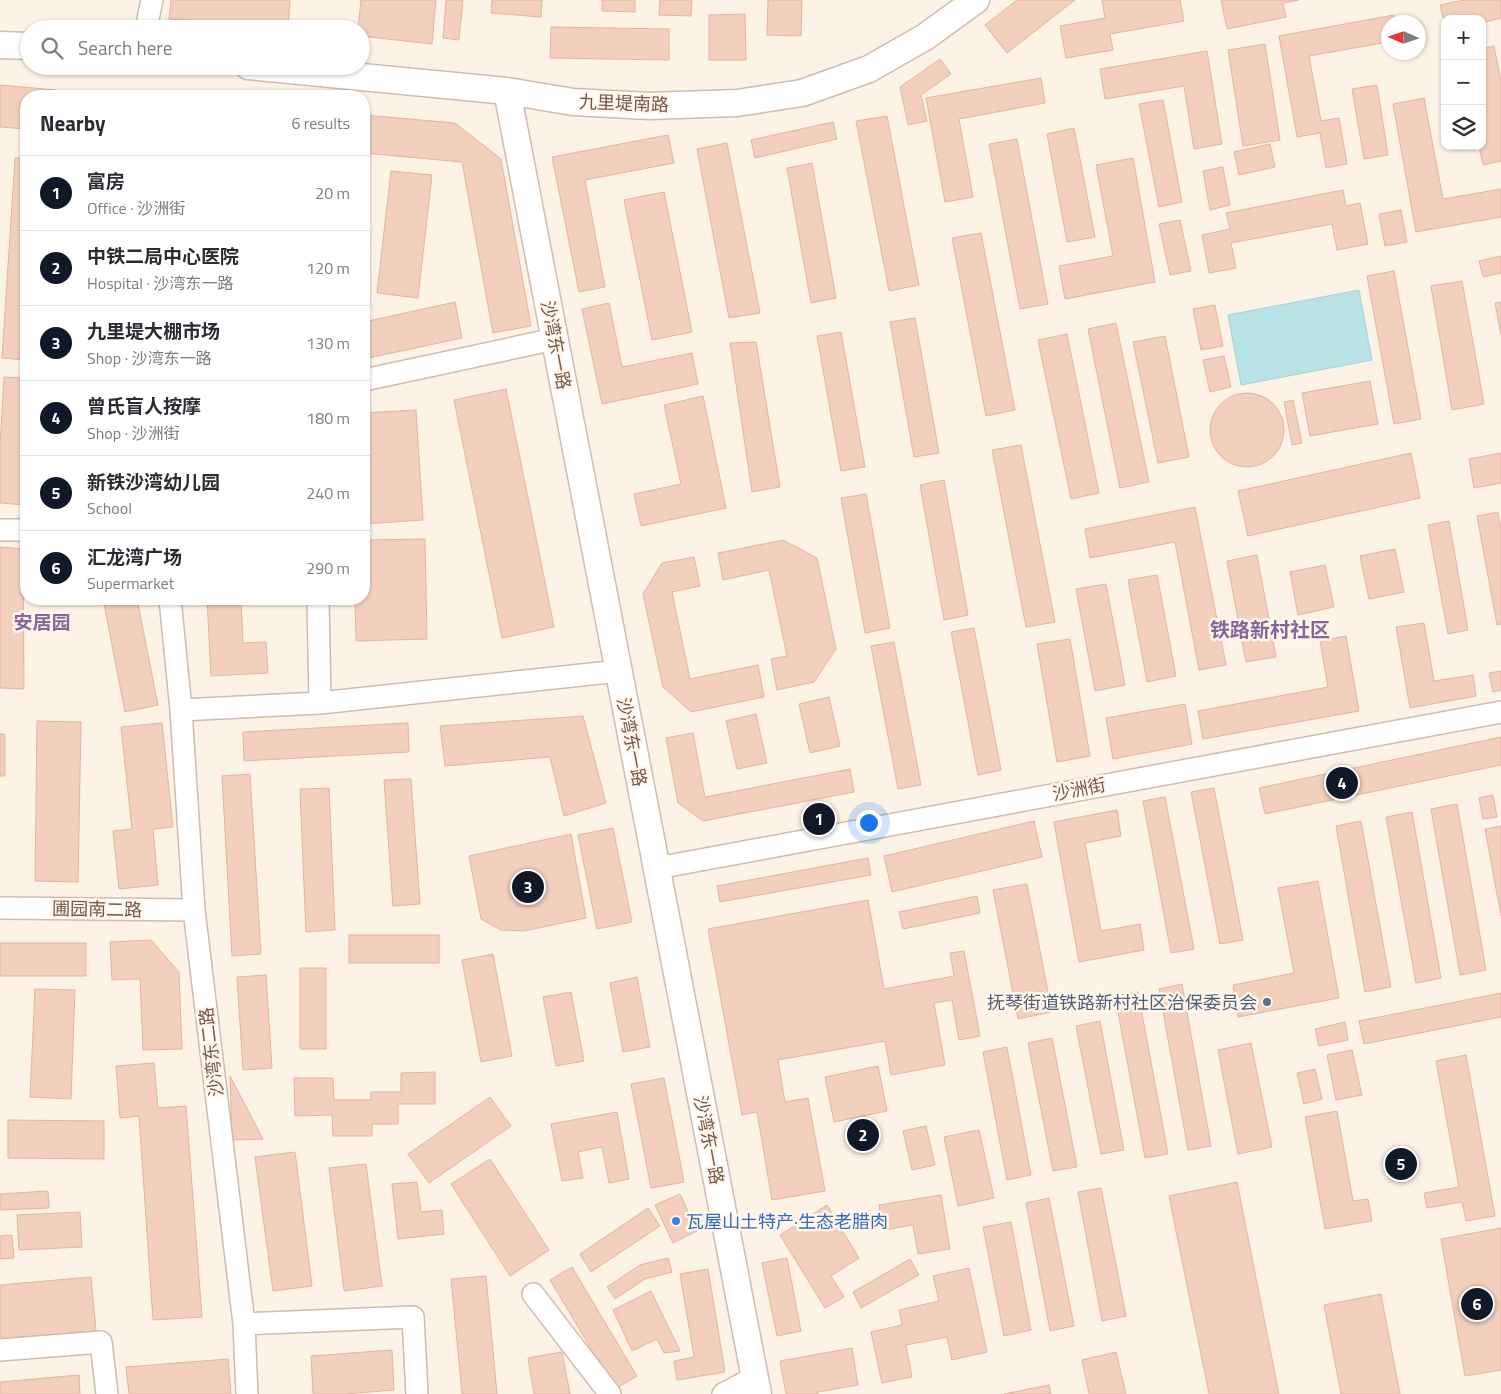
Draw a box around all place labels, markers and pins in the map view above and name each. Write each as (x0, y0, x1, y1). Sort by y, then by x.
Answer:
pin: 4 (1326, 764, 1358, 802)
pin: 1 (803, 800, 835, 838)
pin: 3 (512, 868, 544, 906)
place label: 抚琴街道铁路新村社区治保委员会 (987, 989, 1257, 1016)
marker: 抚琴街道铁路新村社区治保委员会 (1261, 996, 1273, 1008)
pin: 2 (847, 1116, 879, 1154)
pin: 5 (1385, 1145, 1417, 1183)
place label: 瓦屋山土特产·生态老腊肉 (686, 1208, 888, 1235)
marker: 瓦屋山土特产·生态老腊肉 (670, 1215, 682, 1227)
pin: 6 (1461, 1285, 1493, 1323)

